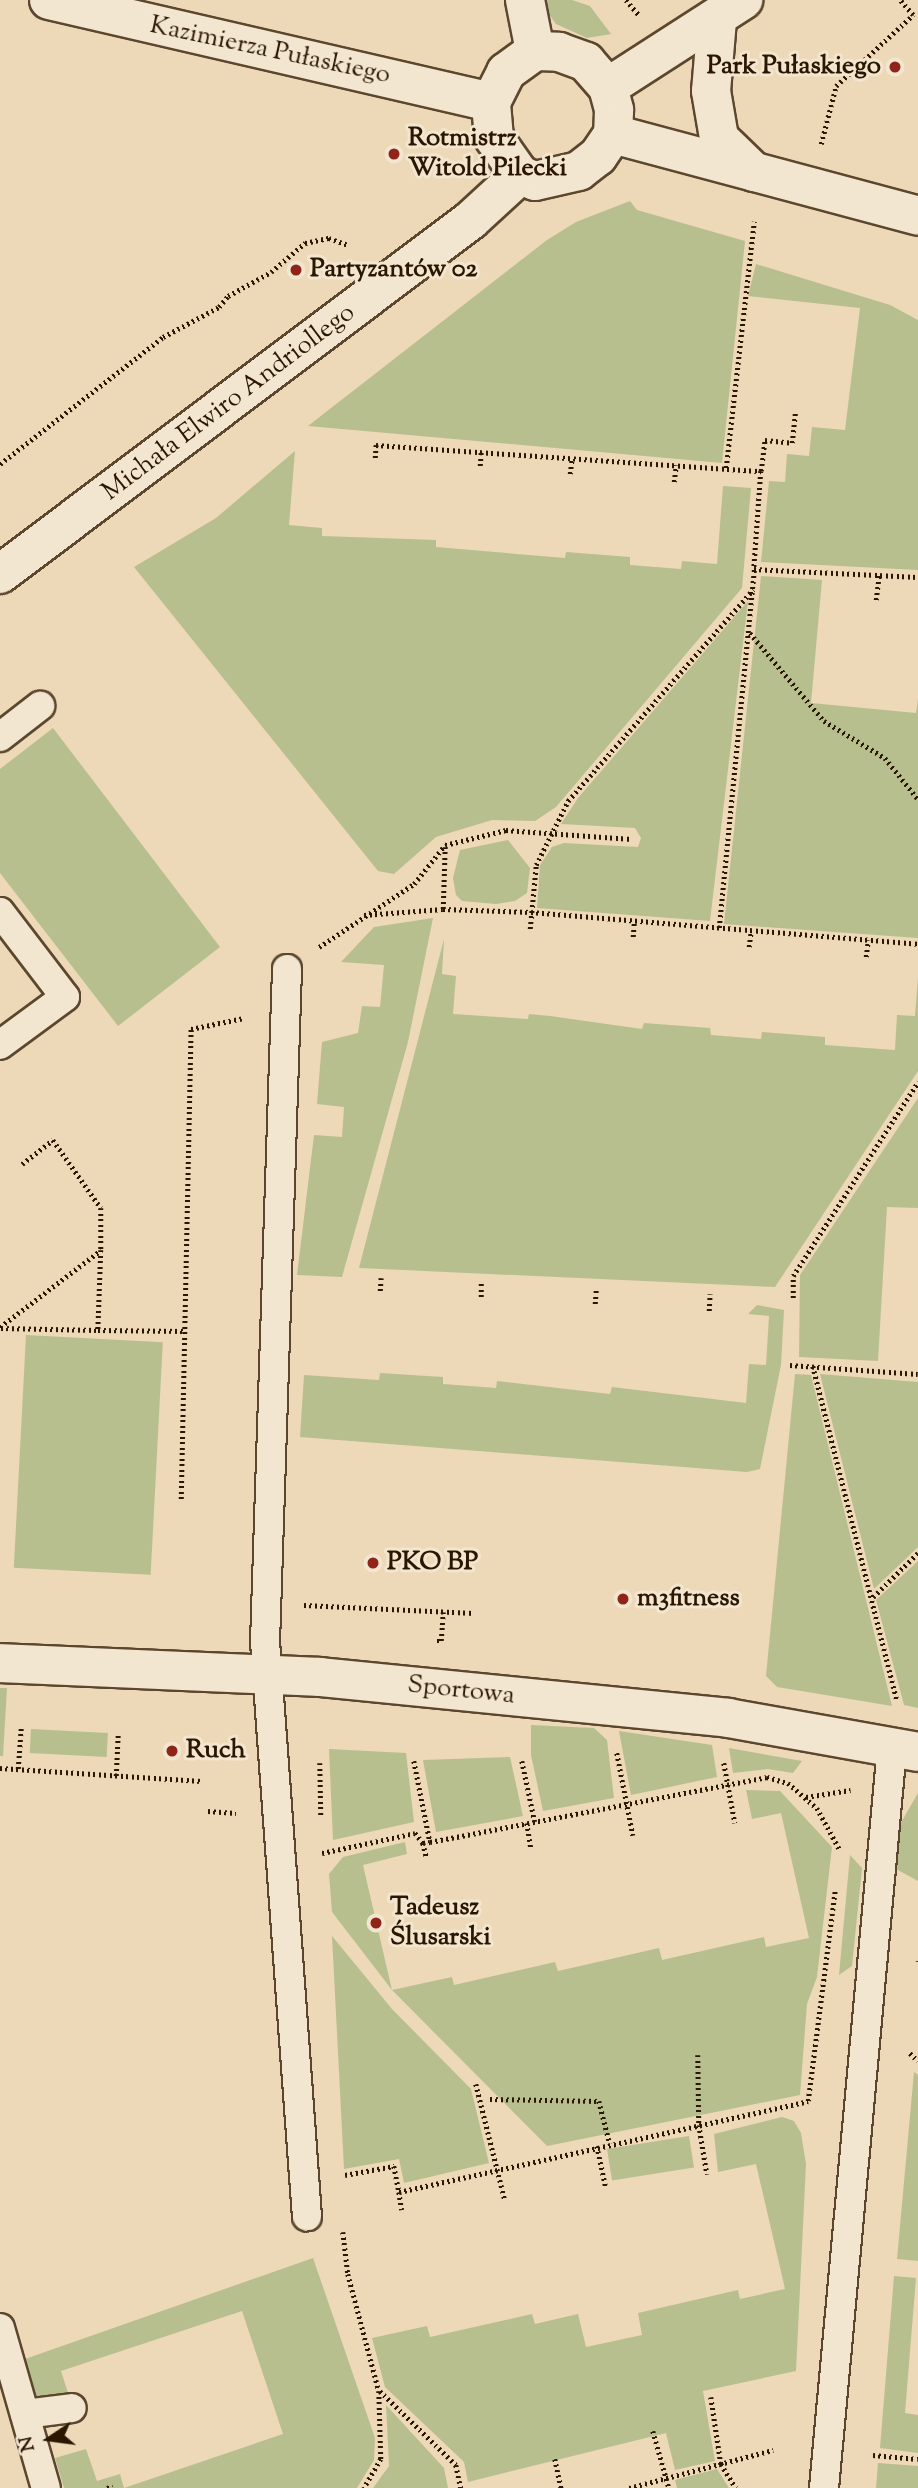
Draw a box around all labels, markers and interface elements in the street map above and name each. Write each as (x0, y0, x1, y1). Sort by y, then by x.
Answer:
street label: Kazimierza Pułaskiego (147, 10, 393, 92)
place label: Park Pułaskiego (707, 51, 881, 83)
marker: Park Pułaskiego (887, 59, 903, 75)
place label: Rotmistrz Witold Pilecki (408, 123, 567, 184)
marker: Rotmistrz Witold Pilecki (386, 146, 402, 162)
place label: Partyzantów 02 (310, 254, 477, 286)
marker: Partyzantów 02 (288, 262, 304, 278)
street label: Michała Elwiro Andriollego (96, 298, 362, 508)
place label: PKO BP (387, 1547, 478, 1579)
marker: PKO BP (365, 1555, 381, 1571)
place label: m3fitness (637, 1583, 740, 1615)
marker: m3fitness (615, 1591, 631, 1607)
street label: Sportowa (406, 1670, 516, 1712)
place label: Ruch (186, 1735, 246, 1767)
marker: Ruch (164, 1743, 180, 1759)
place label: Tadeusz Ślusarski (390, 1892, 491, 1954)
marker: Tadeusz Ślusarski (368, 1915, 384, 1931)
north arrow (14, 2404, 84, 2474)
text: N (13, 2433, 43, 2454)

